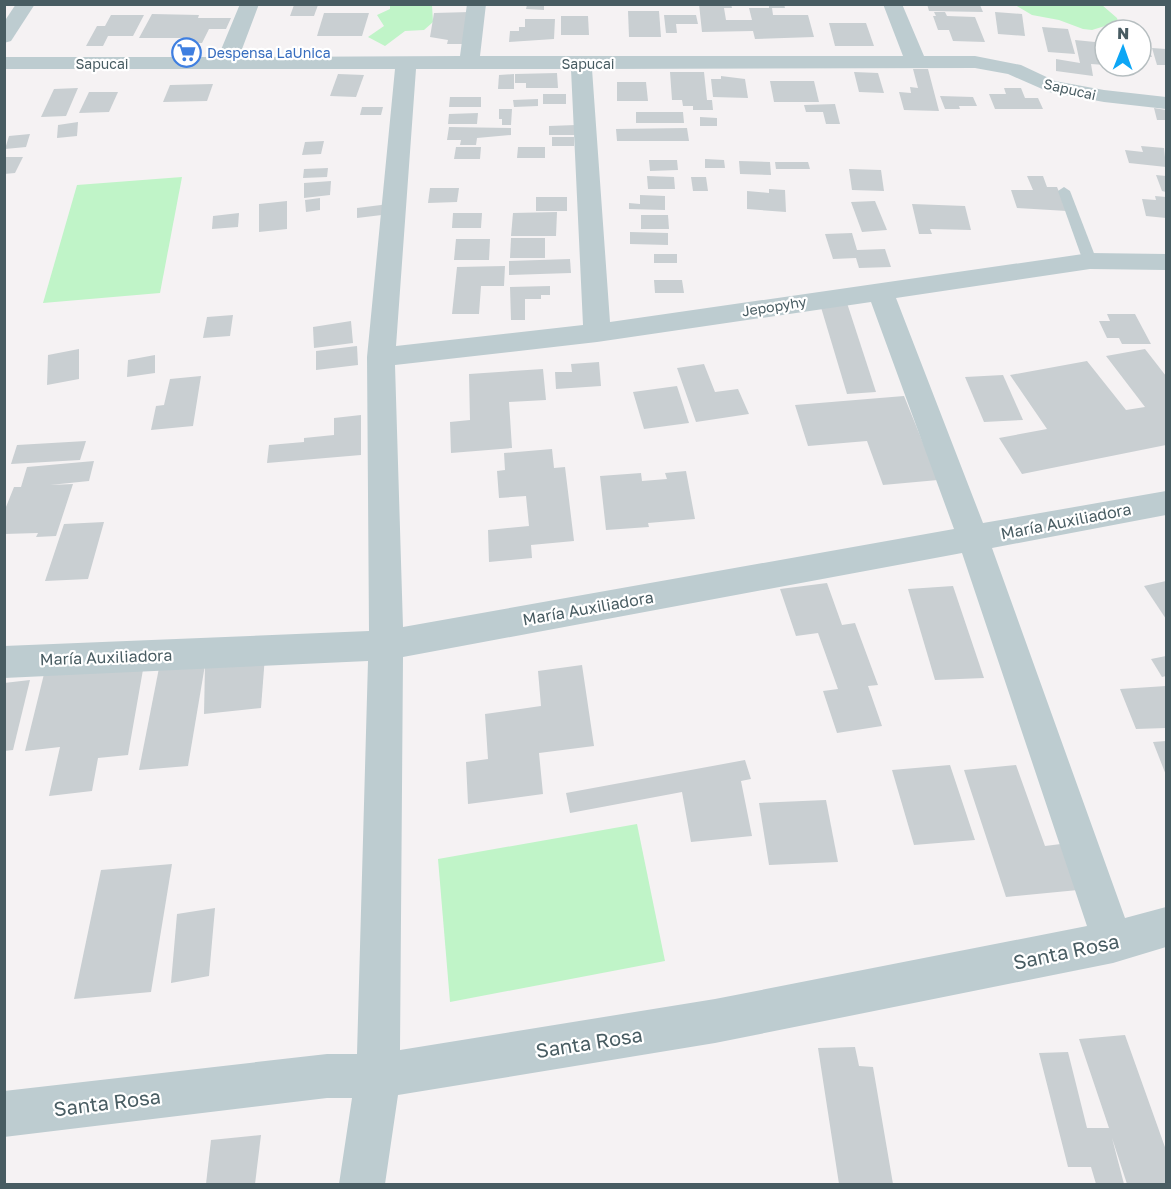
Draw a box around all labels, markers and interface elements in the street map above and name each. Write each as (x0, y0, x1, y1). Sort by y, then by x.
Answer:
north arrow (1093, 18, 1153, 78)
text: N (1117, 23, 1130, 43)
supermarket icon: Despensa LaUnica (170, 36, 202, 68)
place label: Despensa LaUnica (207, 44, 331, 61)
street label: Sapucai (75, 55, 129, 72)
street label: Sapucai (561, 55, 615, 72)
street label: Sapucai (1042, 75, 1098, 103)
street label: Jepopyhy (740, 292, 808, 319)
street label: María Auxiliadora (999, 499, 1133, 543)
street label: María Auxiliadora (521, 587, 655, 629)
street label: María Auxiliadora (39, 645, 173, 669)
street label: Santa Rosa (1011, 928, 1121, 974)
street label: Santa Rosa (534, 1022, 644, 1062)
street label: Santa Rosa (52, 1084, 162, 1120)

